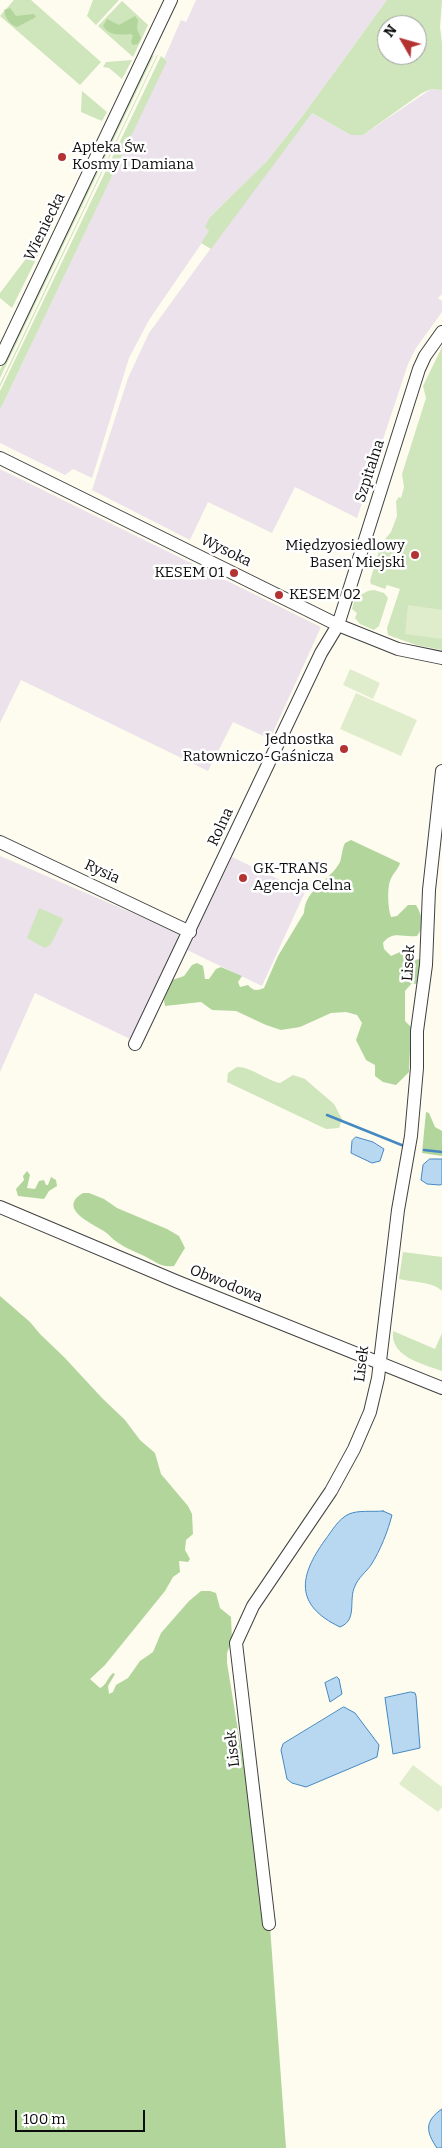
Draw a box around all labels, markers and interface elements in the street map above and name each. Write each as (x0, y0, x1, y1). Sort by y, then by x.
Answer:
north arrow (377, 15, 427, 65)
text: N (381, 22, 401, 41)
place label: Apteka Św. Kosmy I Damiana (72, 139, 194, 174)
marker: Apteka Św. Kosmy I Damiana (56, 151, 68, 163)
street label: Wieniecka (21, 190, 69, 264)
street label: Szpitalna (351, 437, 389, 505)
street label: Wysoka (198, 531, 254, 571)
place label: Międzyosiedlowy Basen Miejski (285, 537, 405, 572)
marker: Międzyosiedlowy Basen Miejski (409, 549, 421, 561)
place label: KESEM 01 (154, 564, 224, 582)
marker: KESEM 01 (228, 567, 240, 579)
place label: KESEM 02 (289, 586, 361, 604)
marker: KESEM 02 (273, 589, 285, 601)
place label: Jednostka Ratowniczo-Gaśnicza (183, 731, 334, 766)
marker: Jednostka Ratowniczo-Gaśnicza (338, 743, 350, 755)
street label: Rolna (204, 805, 238, 849)
street label: Rysia (82, 856, 122, 888)
place label: GK-TRANS Agencja Celna (253, 860, 351, 895)
marker: GK-TRANS Agencja Celna (237, 872, 249, 884)
street label: Lisek (399, 944, 419, 982)
street label: Obwodowa (187, 1261, 265, 1307)
street label: Lisek (351, 1345, 373, 1383)
street label: Lisek (222, 1730, 244, 1768)
scale bar (18, 2100, 148, 2132)
text: 100 m (23, 2110, 66, 2128)

